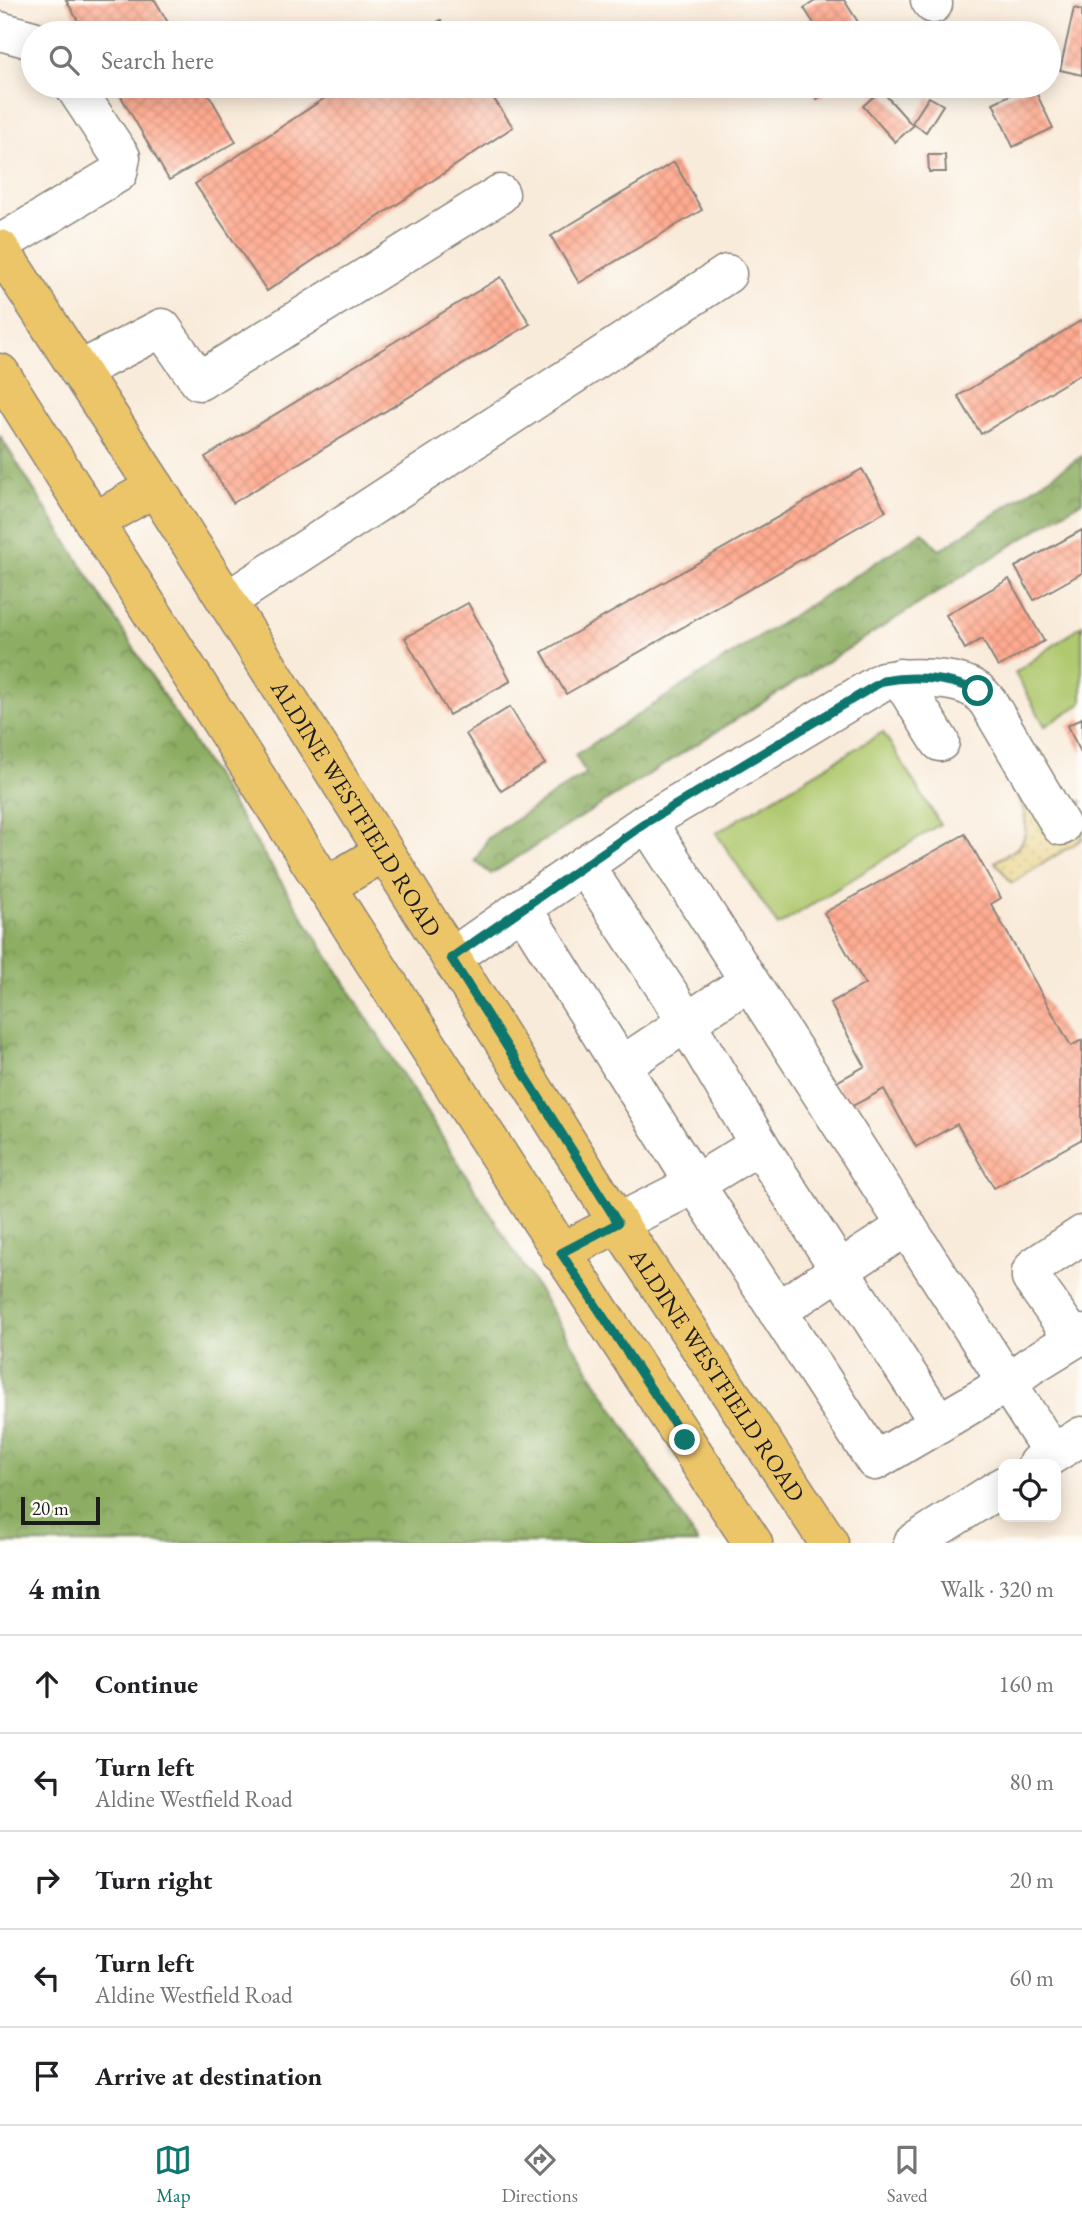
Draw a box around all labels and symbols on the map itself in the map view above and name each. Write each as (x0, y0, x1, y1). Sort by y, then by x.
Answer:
street label: ALDINE WESTFIELD ROAD (264, 673, 449, 942)
route start (962, 675, 993, 706)
street label: ALDINE WESTFIELD ROAD (623, 1241, 813, 1507)
route end (669, 1424, 700, 1455)
scale bar (21, 1494, 100, 1526)

